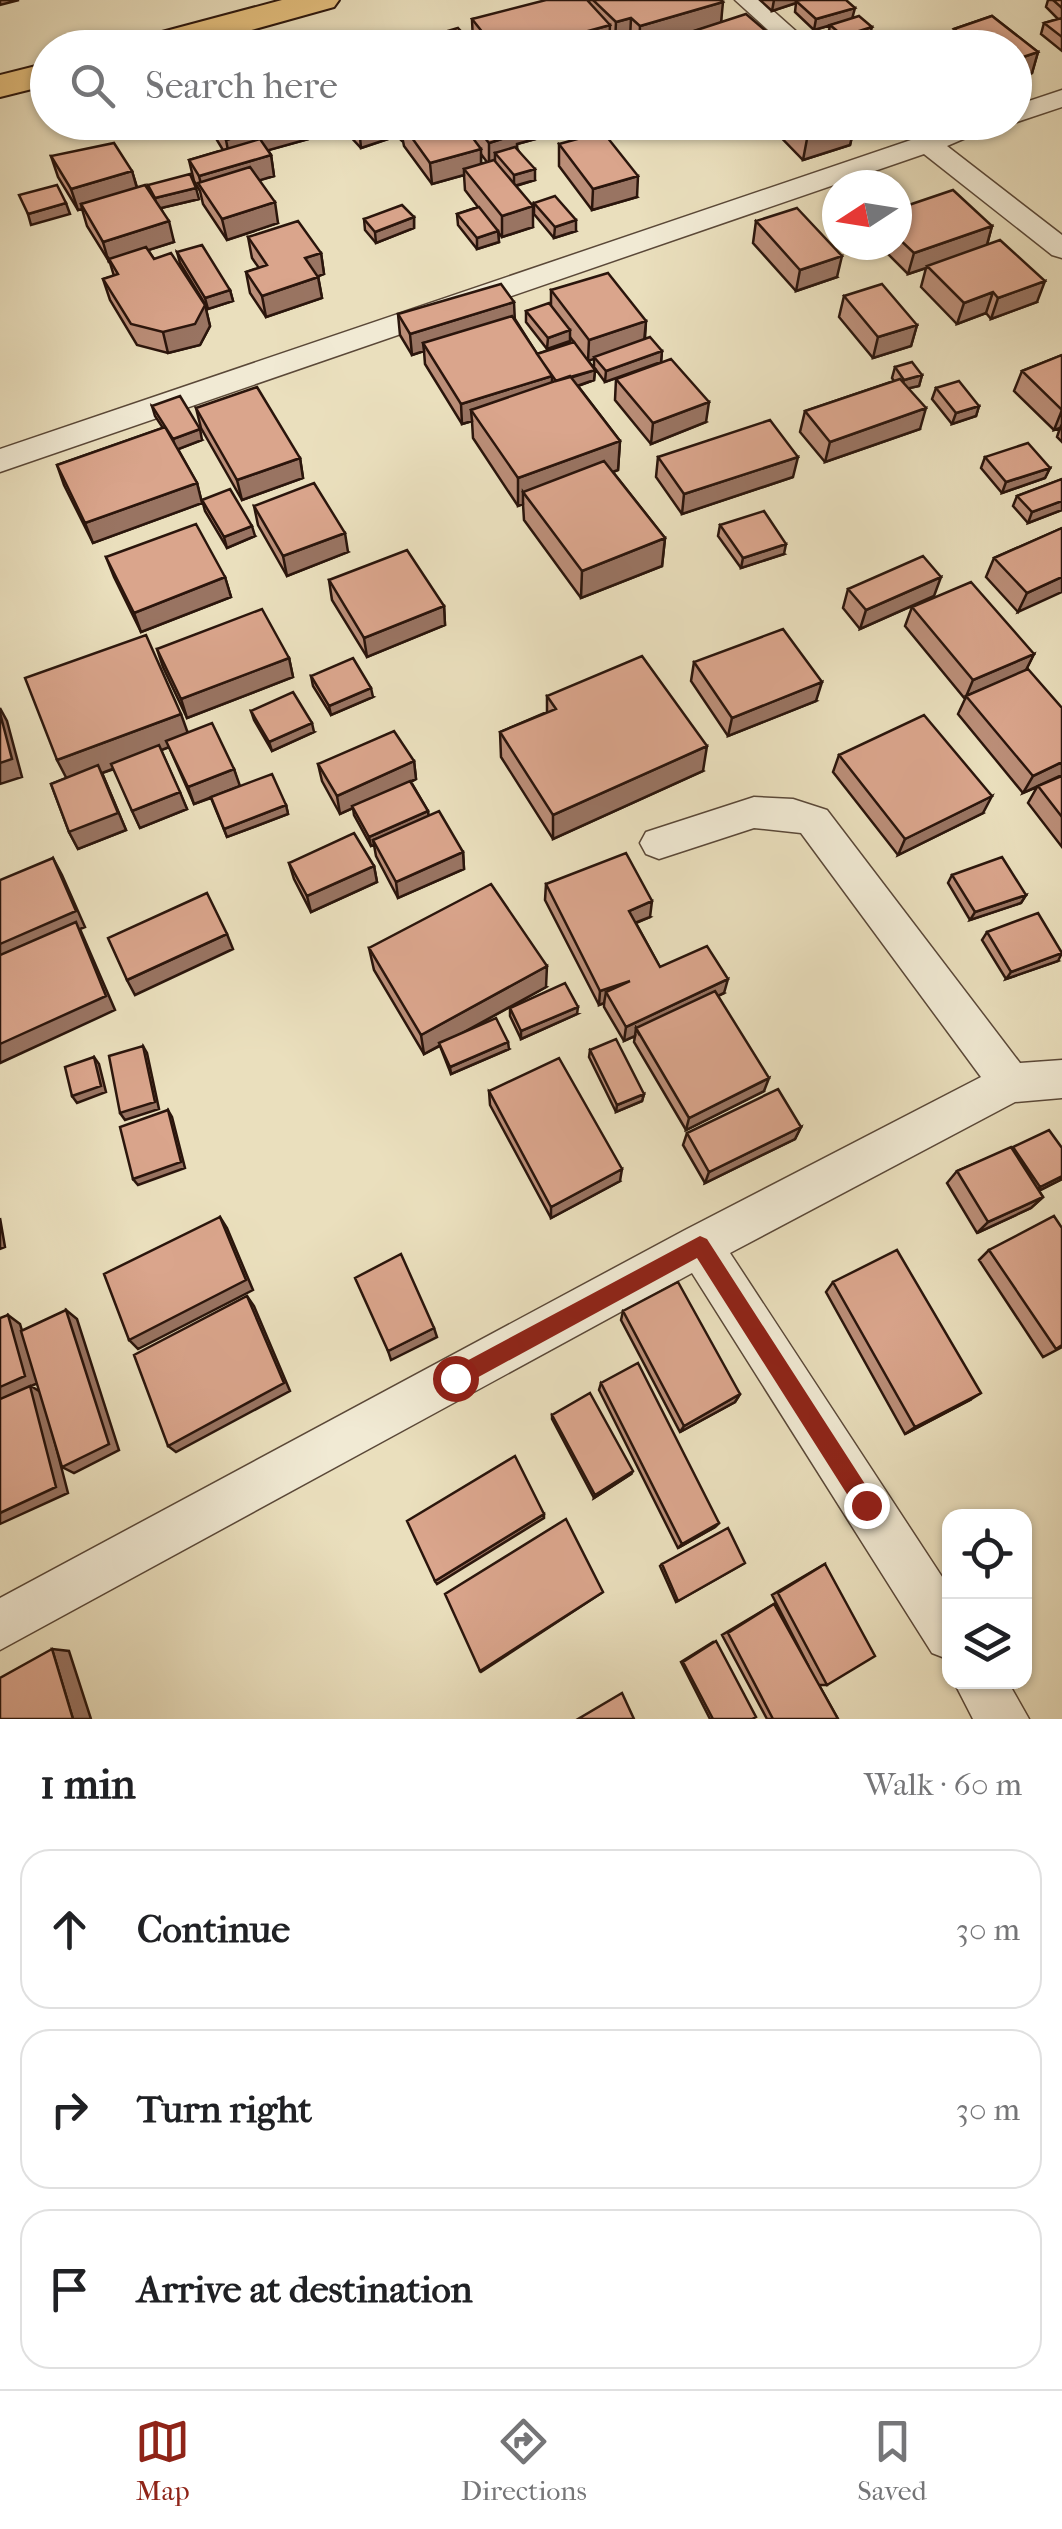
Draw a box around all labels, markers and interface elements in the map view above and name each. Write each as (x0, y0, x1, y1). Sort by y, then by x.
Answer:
search box (30, 30, 1032, 140)
icon: search (65, 58, 120, 113)
text: Search here (145, 63, 338, 108)
north arrow (822, 170, 912, 260)
route start (433, 1356, 479, 1402)
route end (844, 1483, 890, 1529)
map controls (942, 1509, 1032, 1689)
button: locate (942, 1509, 1032, 1599)
button: layers (942, 1599, 1032, 1689)
text: 1 min (40, 1760, 136, 1809)
text: Walk · 60 m (864, 1766, 1022, 1803)
icon: ahead (42, 1902, 97, 1957)
text: Continue (137, 1907, 290, 1952)
text: 30 m (956, 1911, 1020, 1948)
icon: right (42, 2082, 97, 2137)
text: Turn right (137, 2087, 312, 2132)
text: 30 m (956, 2091, 1020, 2128)
icon: arrive (42, 2262, 97, 2317)
text: Arrive at destination (137, 2267, 473, 2312)
tab: Map (135, 2414, 190, 2507)
tab: Directions (461, 2414, 587, 2507)
tab: Saved (857, 2414, 927, 2507)

